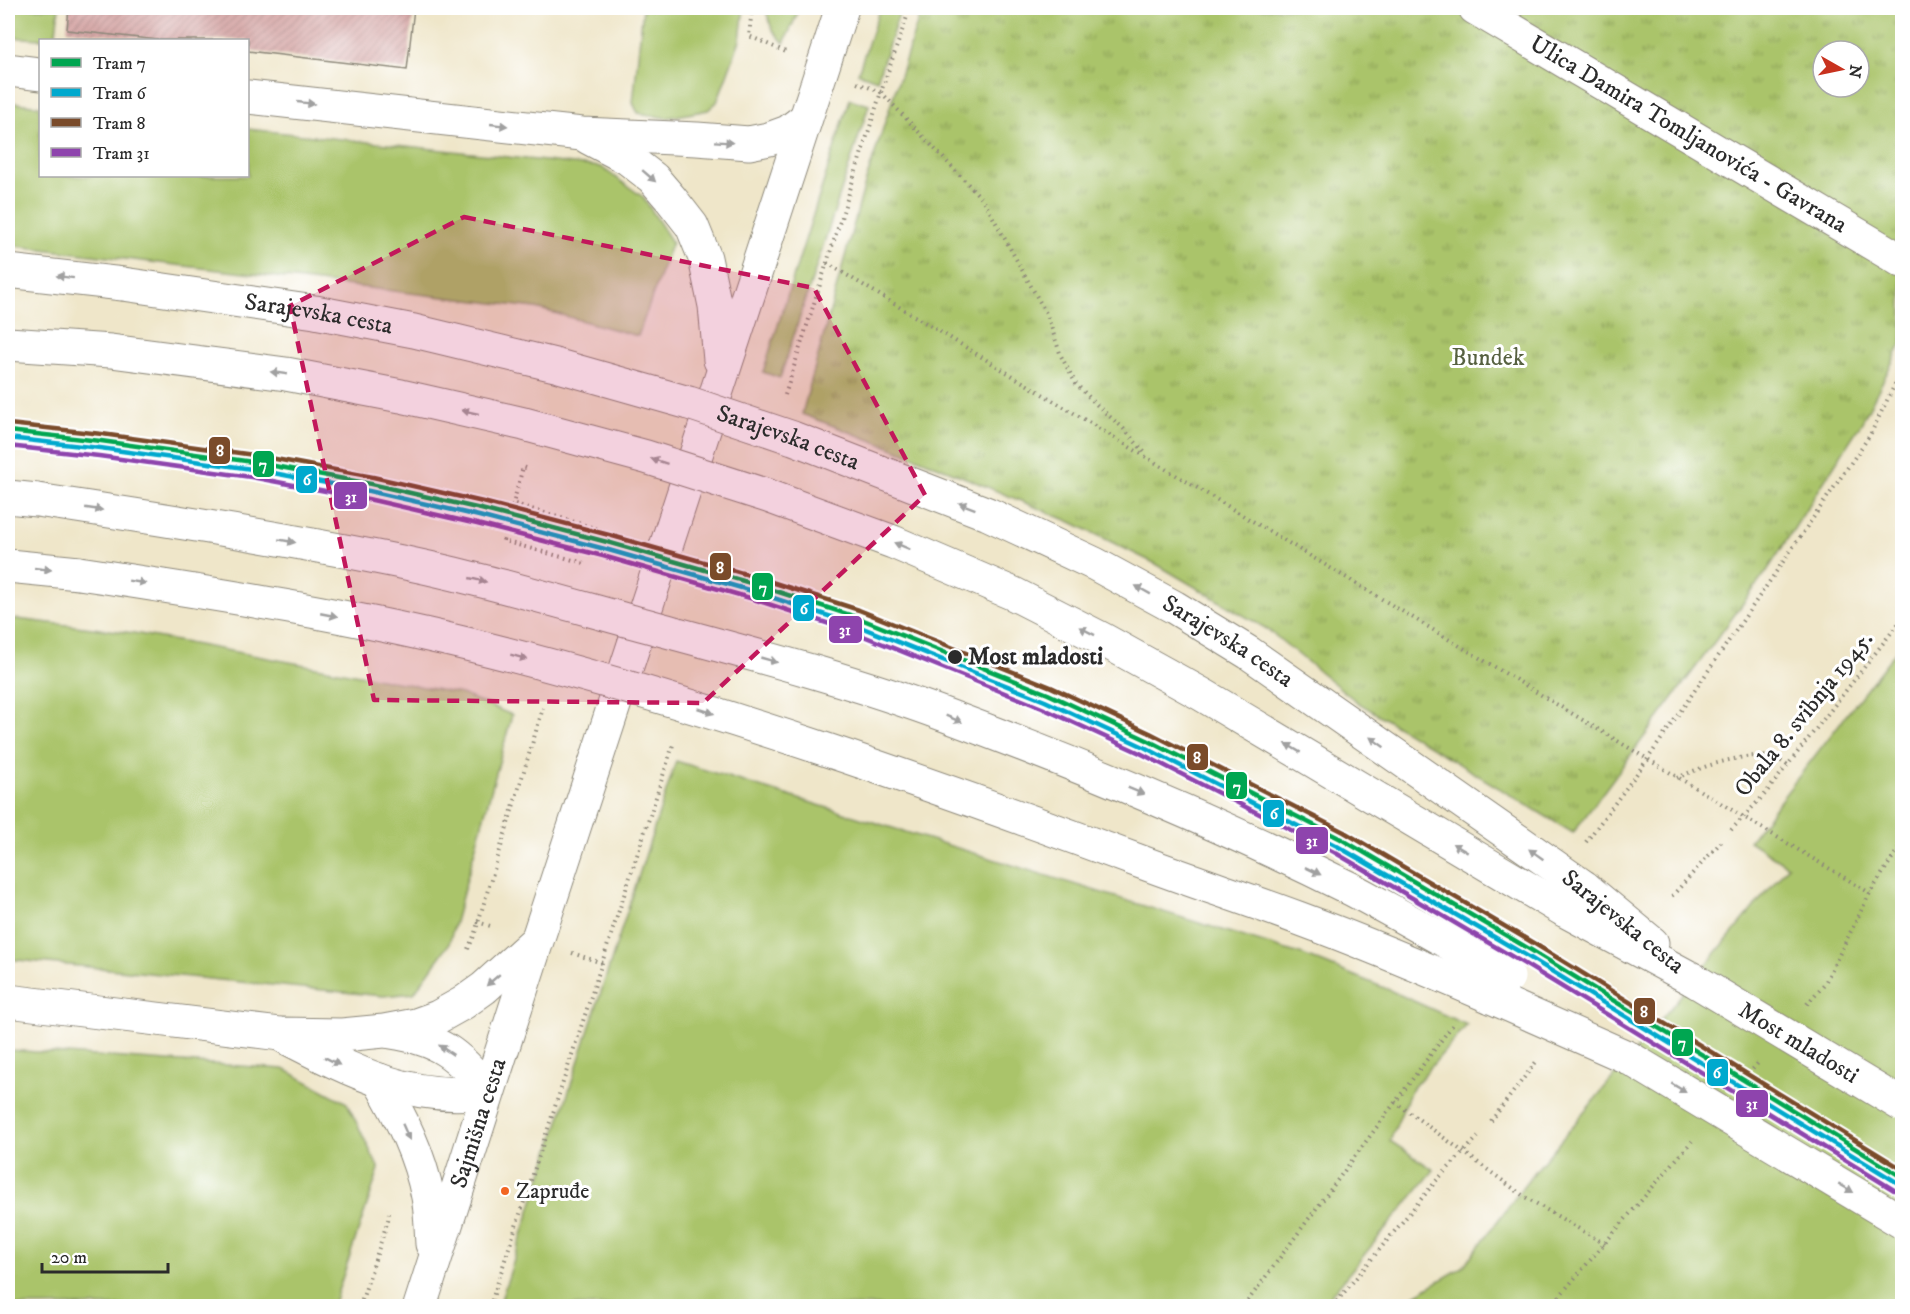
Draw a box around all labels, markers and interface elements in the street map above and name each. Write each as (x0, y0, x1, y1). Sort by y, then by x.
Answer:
street label: Ulica Damira Tomljanovića - Gavrana (1524, 29, 1853, 240)
legend (39, 39, 249, 177)
north arrow (1811, 39, 1871, 99)
text: Tram 7 (93, 53, 146, 75)
text: N (1844, 63, 1866, 79)
text: Tram 6 (93, 83, 147, 105)
one-way arrow (296, 99, 315, 108)
text: Tram 8 (93, 113, 146, 135)
one-way arrow (490, 120, 509, 130)
one-way arrow (715, 137, 734, 146)
text: Tram 31 (93, 143, 150, 165)
one-way arrow (641, 169, 656, 182)
one-way arrow (55, 272, 74, 282)
street label: Sarajevska cesta (243, 287, 396, 342)
park label: Bundek (1451, 343, 1525, 373)
one-way arrow (269, 369, 288, 378)
street label: Sarajevska cesta (713, 398, 864, 478)
one-way arrow (460, 407, 479, 416)
line badge: 8 (208, 436, 231, 465)
text: 8 (216, 441, 224, 461)
line badge: 7 (252, 450, 275, 478)
text: 7 (259, 455, 267, 475)
one-way arrow (650, 456, 668, 465)
line badge: 6 (295, 465, 318, 494)
text: 6 (303, 470, 313, 490)
line badge: 31 (333, 481, 368, 510)
text: 31 (345, 487, 357, 507)
one-way arrow (958, 501, 976, 510)
one-way arrow (85, 504, 104, 513)
one-way arrow (277, 537, 296, 546)
one-way arrow (893, 541, 911, 551)
line badge: 8 (709, 552, 732, 581)
text: 8 (716, 558, 724, 578)
one-way arrow (34, 564, 53, 574)
line badge: 7 (751, 572, 774, 601)
one-way arrow (468, 575, 487, 585)
one-way arrow (127, 577, 146, 586)
text: 7 (759, 578, 767, 598)
one-way arrow (1134, 585, 1151, 595)
street label: Sarajevska cesta (1157, 589, 1300, 695)
line badge: 6 (792, 594, 815, 622)
text: 6 (800, 599, 810, 619)
one-way arrow (320, 611, 339, 620)
line badge: 31 (828, 615, 863, 644)
text: 31 (839, 620, 851, 640)
street label: Obala 8. svibnja 1945. (1728, 625, 1880, 803)
one-way arrow (1078, 626, 1095, 636)
place label: Most mladosti (968, 642, 1103, 672)
marker: Most mladosti (946, 648, 964, 666)
one-way arrow (510, 653, 528, 663)
one-way arrow (760, 656, 778, 665)
one-way arrow (698, 707, 716, 716)
one-way arrow (946, 714, 964, 724)
one-way arrow (1369, 736, 1385, 748)
line badge: 8 (1186, 743, 1209, 771)
one-way arrow (1285, 743, 1301, 754)
text: 8 (1193, 748, 1201, 768)
line badge: 7 (1225, 771, 1248, 800)
text: 7 (1233, 777, 1241, 797)
one-way arrow (1127, 786, 1145, 796)
line badge: 6 (1262, 799, 1285, 828)
text: 6 (1270, 804, 1280, 824)
line badge: 31 (1295, 826, 1329, 855)
text: 31 (1306, 831, 1318, 851)
one-way arrow (1451, 843, 1468, 853)
one-way arrow (1529, 848, 1545, 860)
street label: Sarajevska cesta (1555, 863, 1691, 981)
one-way arrow (1305, 867, 1322, 876)
one-way arrow (486, 973, 501, 986)
street label: Most mladosti (1733, 995, 1864, 1091)
line badge: 8 (1633, 997, 1656, 1025)
text: 8 (1640, 1002, 1648, 1022)
line badge: 7 (1671, 1028, 1694, 1057)
text: 7 (1678, 1033, 1686, 1053)
one-way arrow (438, 1045, 455, 1056)
street label: Sajmišna cesta (444, 1054, 514, 1192)
one-way arrow (324, 1056, 341, 1066)
line badge: 6 (1706, 1058, 1729, 1087)
text: 6 (1713, 1063, 1723, 1083)
one-way arrow (1671, 1083, 1688, 1093)
line badge: 31 (1735, 1089, 1769, 1118)
text: 31 (1746, 1094, 1758, 1114)
one-way arrow (402, 1123, 411, 1140)
place label: Zapruđe (516, 1178, 589, 1205)
one-way arrow (1838, 1183, 1854, 1194)
marker: Zapruđe (499, 1185, 511, 1197)
scale bar (42, 1236, 168, 1274)
text: 20 m (51, 1247, 87, 1269)

